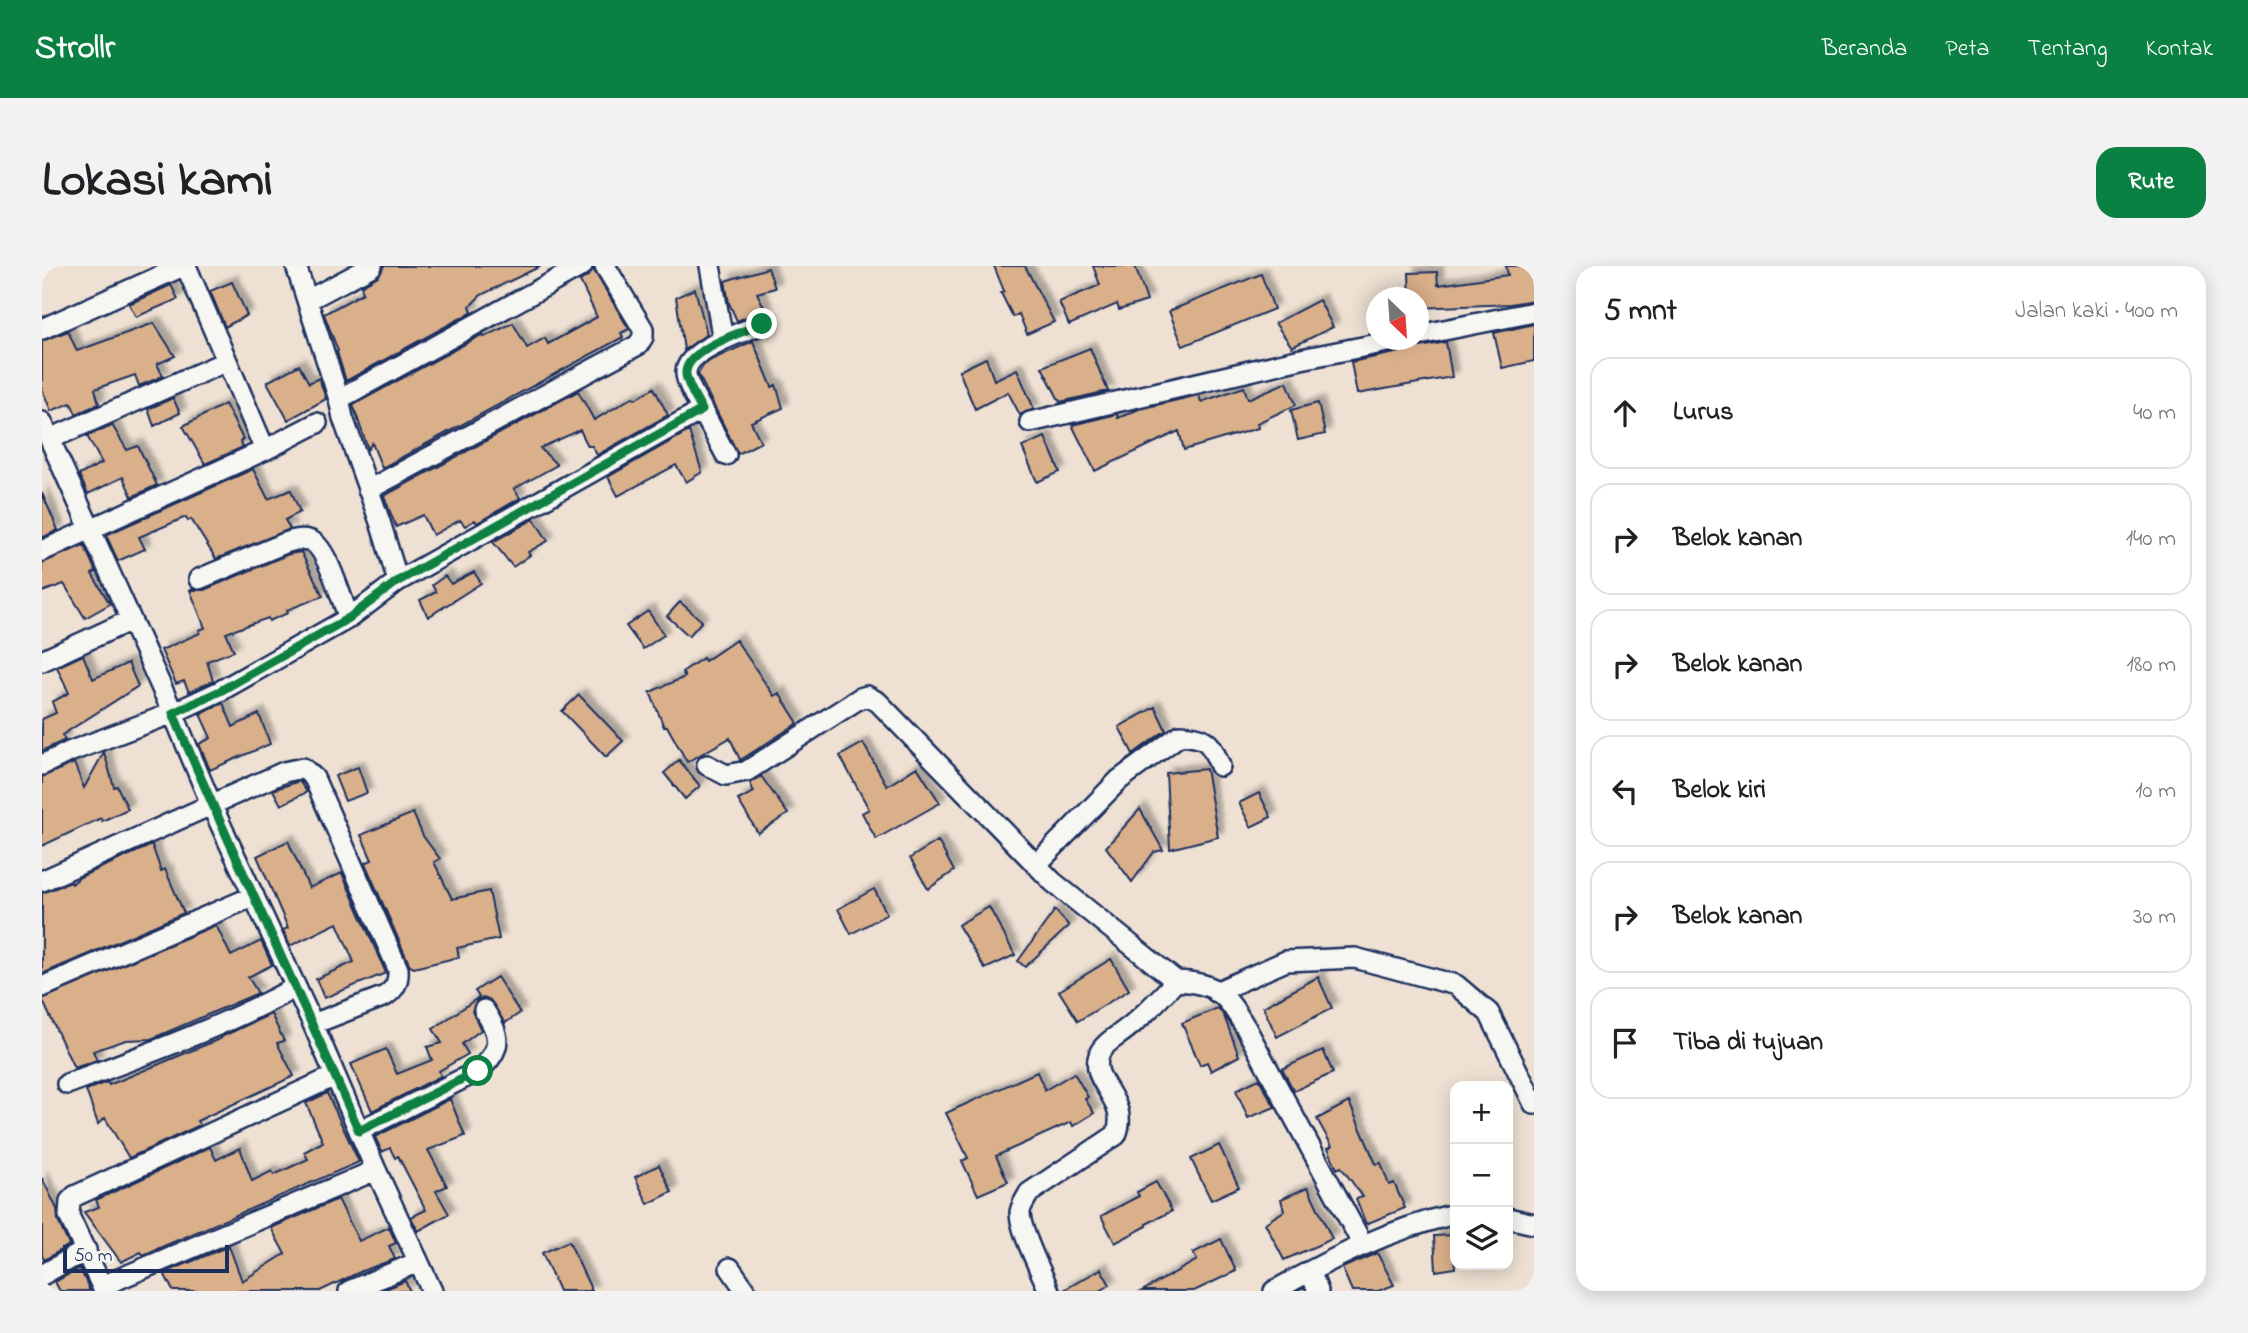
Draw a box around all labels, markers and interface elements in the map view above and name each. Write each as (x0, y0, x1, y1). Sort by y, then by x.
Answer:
text: Strollr (35, 25, 115, 73)
text: Beranda (1822, 32, 1907, 67)
text: Peta (1945, 32, 1990, 67)
text: Tentang (2028, 32, 2108, 67)
text: Kontak (2146, 32, 2213, 67)
text: Lokasi kami (42, 146, 273, 218)
button: Rute (2096, 147, 2206, 218)
north arrow (1366, 287, 1429, 350)
text: 5 mnt (1604, 290, 1677, 334)
text: Jalan kaki · 400 m (2015, 295, 2178, 328)
route end (746, 308, 777, 339)
icon: ahead (1606, 394, 1644, 432)
text: Lurus (1673, 394, 1734, 432)
text: 40 m (2133, 397, 2176, 430)
icon: right (1606, 520, 1644, 558)
text: Belok kanan (1673, 520, 1802, 558)
text: 140 m (2126, 523, 2176, 556)
icon: right (1606, 646, 1644, 684)
text: Belok kanan (1673, 646, 1802, 684)
text: 180 m (2127, 649, 2176, 682)
icon: left (1606, 772, 1644, 810)
text: Belok kiri (1673, 772, 1766, 810)
text: 10 m (2135, 775, 2176, 808)
icon: right (1606, 898, 1644, 936)
text: Belok kanan (1673, 898, 1802, 936)
text: 30 m (2133, 901, 2176, 934)
icon: arrive (1606, 1024, 1644, 1062)
text: Tiba di tujuan (1673, 1024, 1823, 1062)
route start (462, 1055, 493, 1086)
map controls (1450, 1081, 1513, 1270)
button: + (1450, 1081, 1513, 1144)
button: − (1450, 1144, 1513, 1207)
button: layers (1450, 1207, 1513, 1270)
scale bar (63, 1242, 229, 1274)
text: 50 m (74, 1243, 113, 1270)

